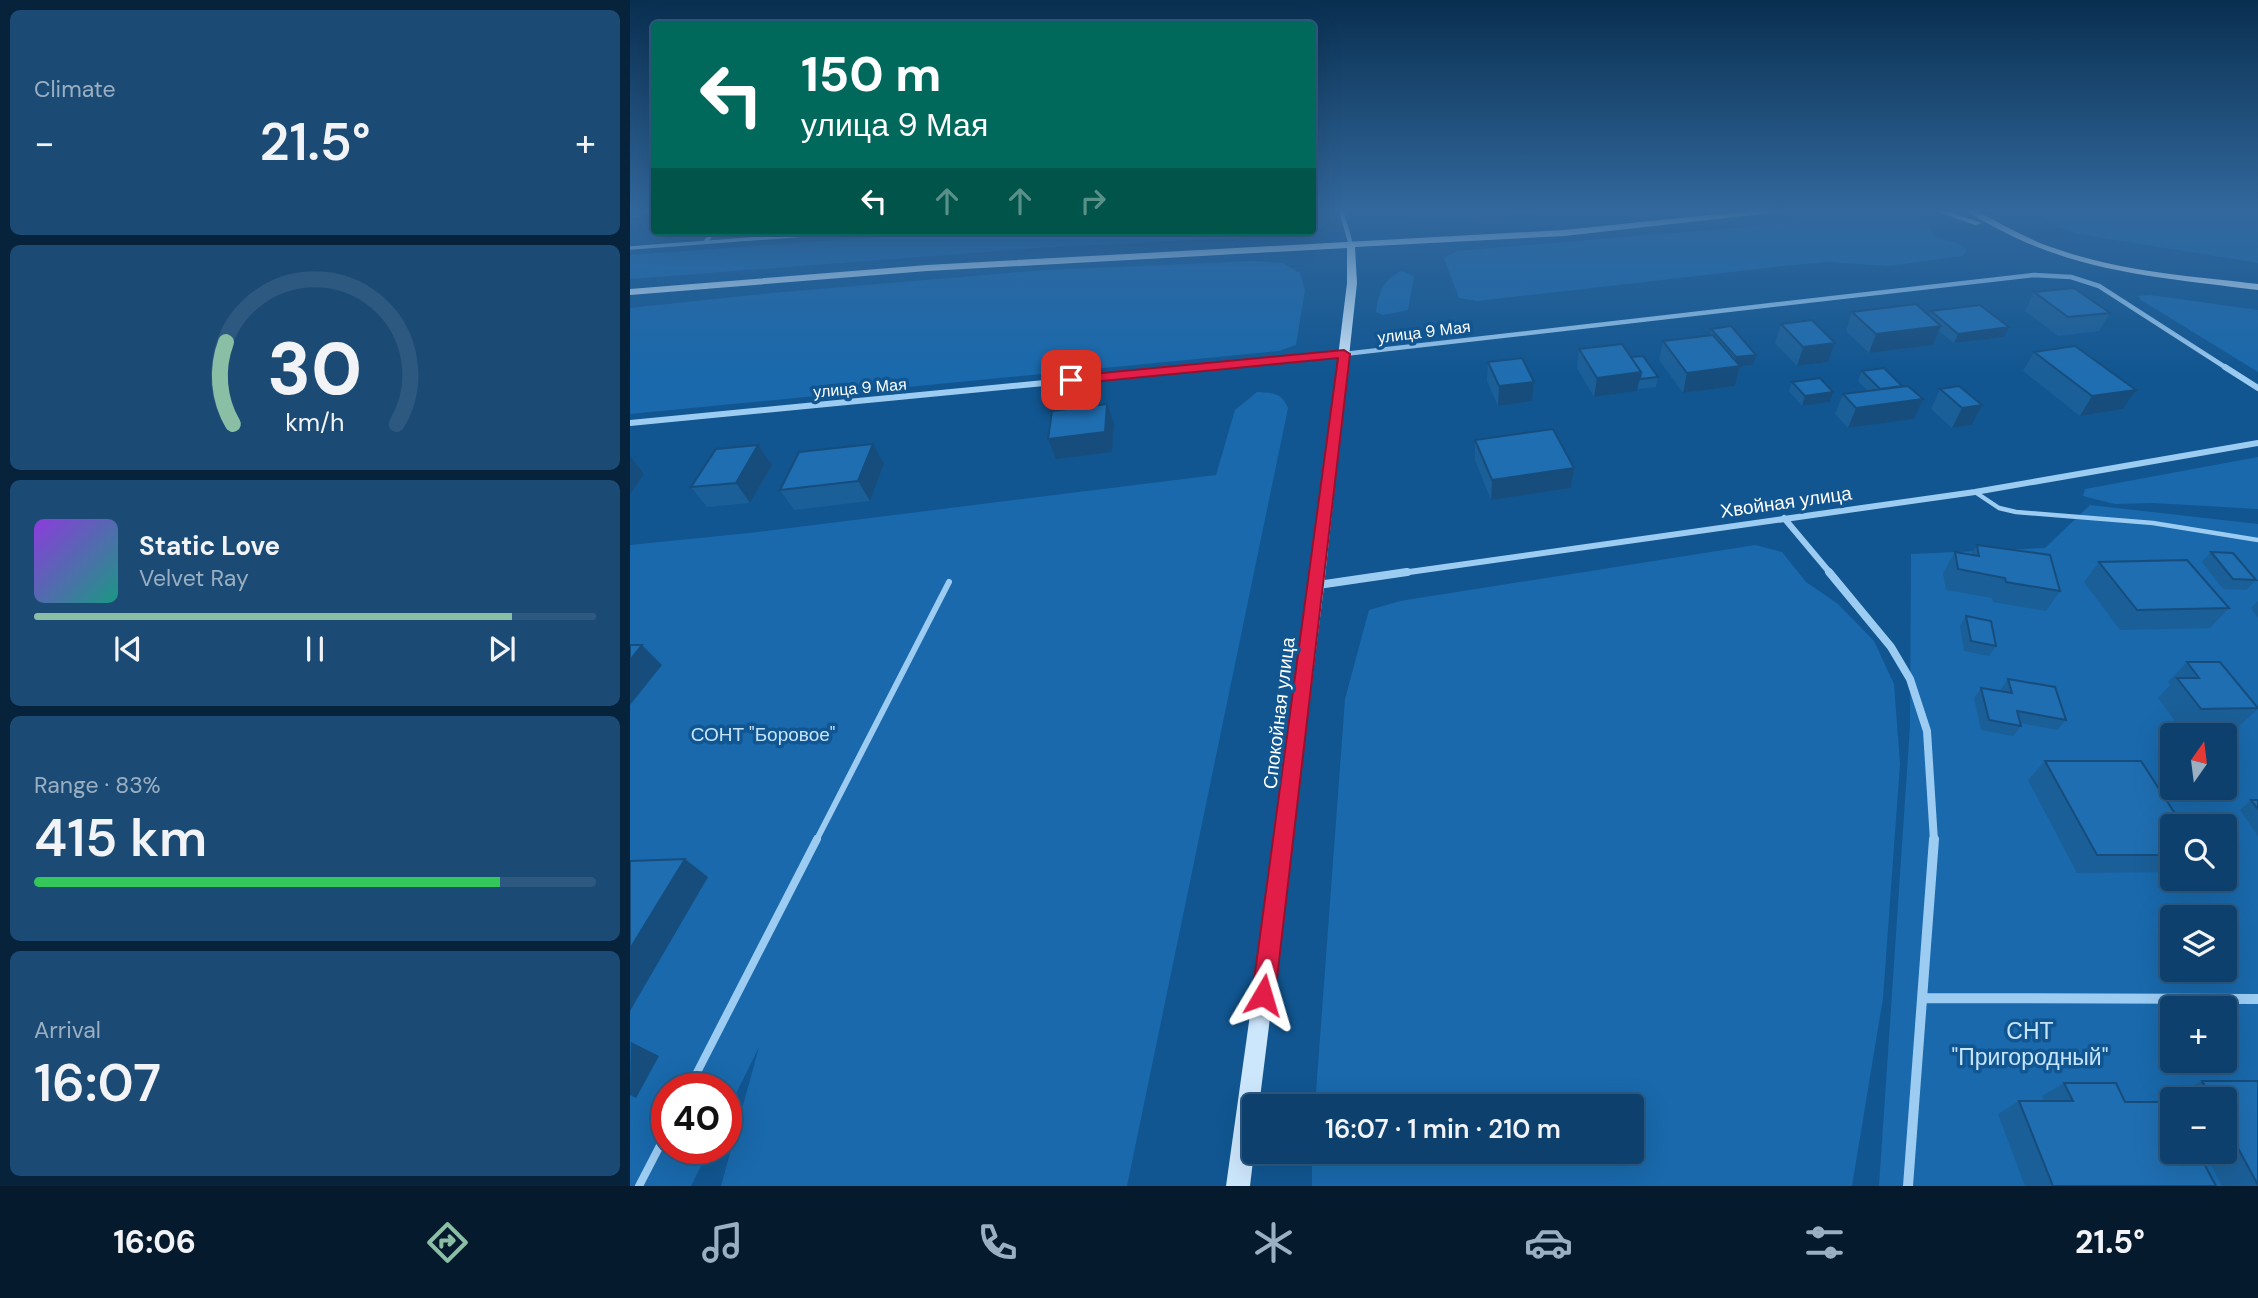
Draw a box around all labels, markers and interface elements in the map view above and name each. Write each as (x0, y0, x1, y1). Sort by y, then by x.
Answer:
text: 150 m (801, 42, 941, 106)
icon: left (686, 49, 777, 140)
text: Climate (34, 74, 116, 104)
text: улица 9 Мая (801, 104, 988, 146)
text: 21.5° (259, 108, 371, 176)
text: − (34, 118, 55, 168)
text: + (575, 118, 596, 168)
icon: left (855, 182, 893, 220)
icon: ahead (928, 182, 966, 220)
icon: ahead (1001, 182, 1039, 220)
icon: right (1074, 182, 1112, 220)
street label: улица 9 Мая (1376, 316, 1472, 348)
text: 30 (267, 322, 363, 417)
pin (1041, 350, 1101, 410)
icon: arrive (1052, 361, 1090, 399)
street label: улица 9 Мая (812, 373, 908, 403)
text: km/h (285, 406, 345, 439)
street label: Хвойная улица (1719, 480, 1854, 524)
text: Static Love (139, 529, 280, 563)
text: Velvet Ray (139, 563, 249, 593)
icon: previous (109, 630, 147, 668)
icon: pause (296, 630, 334, 668)
icon: next (483, 630, 521, 668)
street label: Спокойная улица (1257, 635, 1301, 790)
park label: СОНТ "Боровое" (691, 722, 835, 747)
north arrow (2160, 723, 2236, 800)
map controls (2160, 723, 2237, 1164)
text: Range · 83% (34, 770, 161, 800)
text: 415 km (34, 804, 207, 872)
button: search (2160, 814, 2237, 891)
button: layers (2160, 905, 2237, 982)
position arrow (1226, 958, 1300, 1032)
button: + (2160, 996, 2237, 1073)
text: Arrival (34, 1015, 101, 1045)
park label: СНТ "Пригородный" (1952, 1016, 2108, 1072)
text: 16:07 (34, 1049, 161, 1117)
speed limit sign: 40 (651, 1073, 742, 1164)
button: − (2160, 1087, 2237, 1164)
text: 16:07 · 1 min · 210 m (1325, 1112, 1561, 1146)
icon: directions (423, 1218, 472, 1267)
icon: music (698, 1218, 747, 1267)
icon: phone (973, 1218, 1022, 1267)
icon: climate (1249, 1218, 1298, 1267)
icon: car (1524, 1218, 1573, 1267)
icon: filters (1800, 1218, 1849, 1267)
text: 16:06 (113, 1221, 196, 1263)
text: 21.5° (2075, 1221, 2145, 1263)

